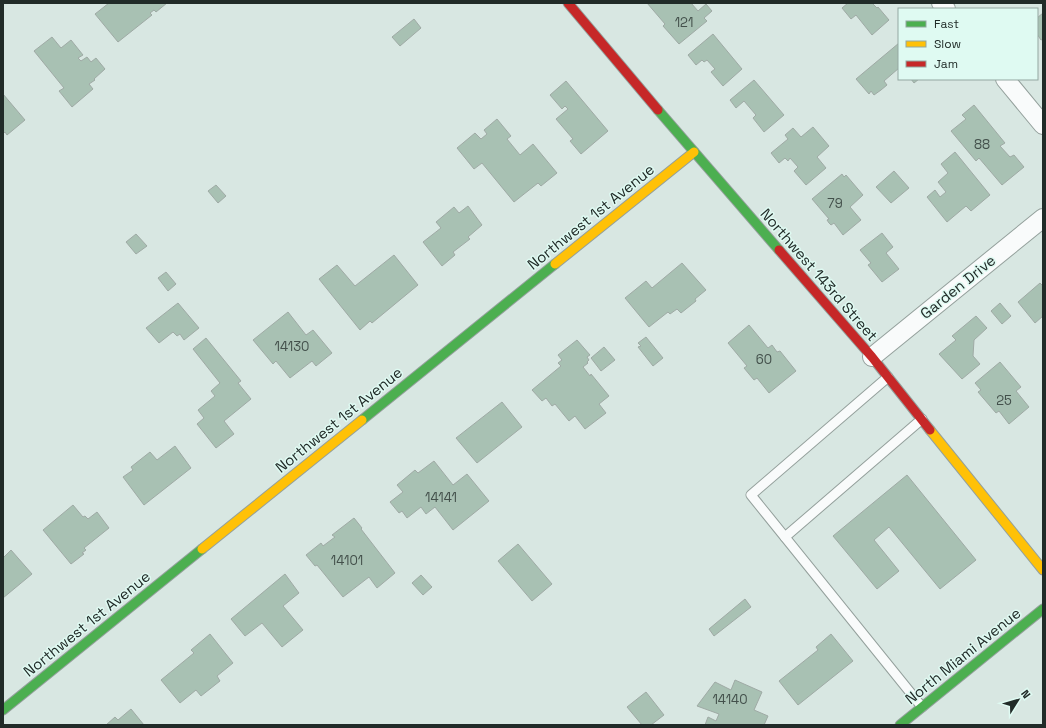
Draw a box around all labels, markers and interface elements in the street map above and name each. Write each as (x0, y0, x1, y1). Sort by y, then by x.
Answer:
legend (898, 8, 1038, 80)
house number: 121 (675, 14, 693, 31)
text: Fast (934, 16, 959, 32)
text: Slow (934, 36, 961, 52)
text: Jam (934, 56, 958, 72)
house number: 88 (974, 136, 990, 153)
street label: Northwest 1st Avenue (523, 160, 658, 274)
house number: 79 (827, 195, 843, 212)
street label: Northwest 143rd Street (757, 204, 882, 345)
street label: Garden Drive (916, 250, 999, 323)
house number: 14130 (275, 338, 309, 355)
house number: 60 (756, 351, 772, 368)
street label: Northwest 1st Avenue (271, 363, 406, 477)
house number: 25 (996, 392, 1012, 409)
house number: 14141 (425, 489, 457, 506)
house number: 14101 (331, 552, 363, 569)
street label: Northwest 1st Avenue (19, 567, 154, 681)
street label: North Miami Avenue (901, 603, 1024, 708)
north arrow (998, 680, 1038, 720)
text: N (1018, 687, 1034, 701)
house number: 14140 (712, 691, 748, 708)

